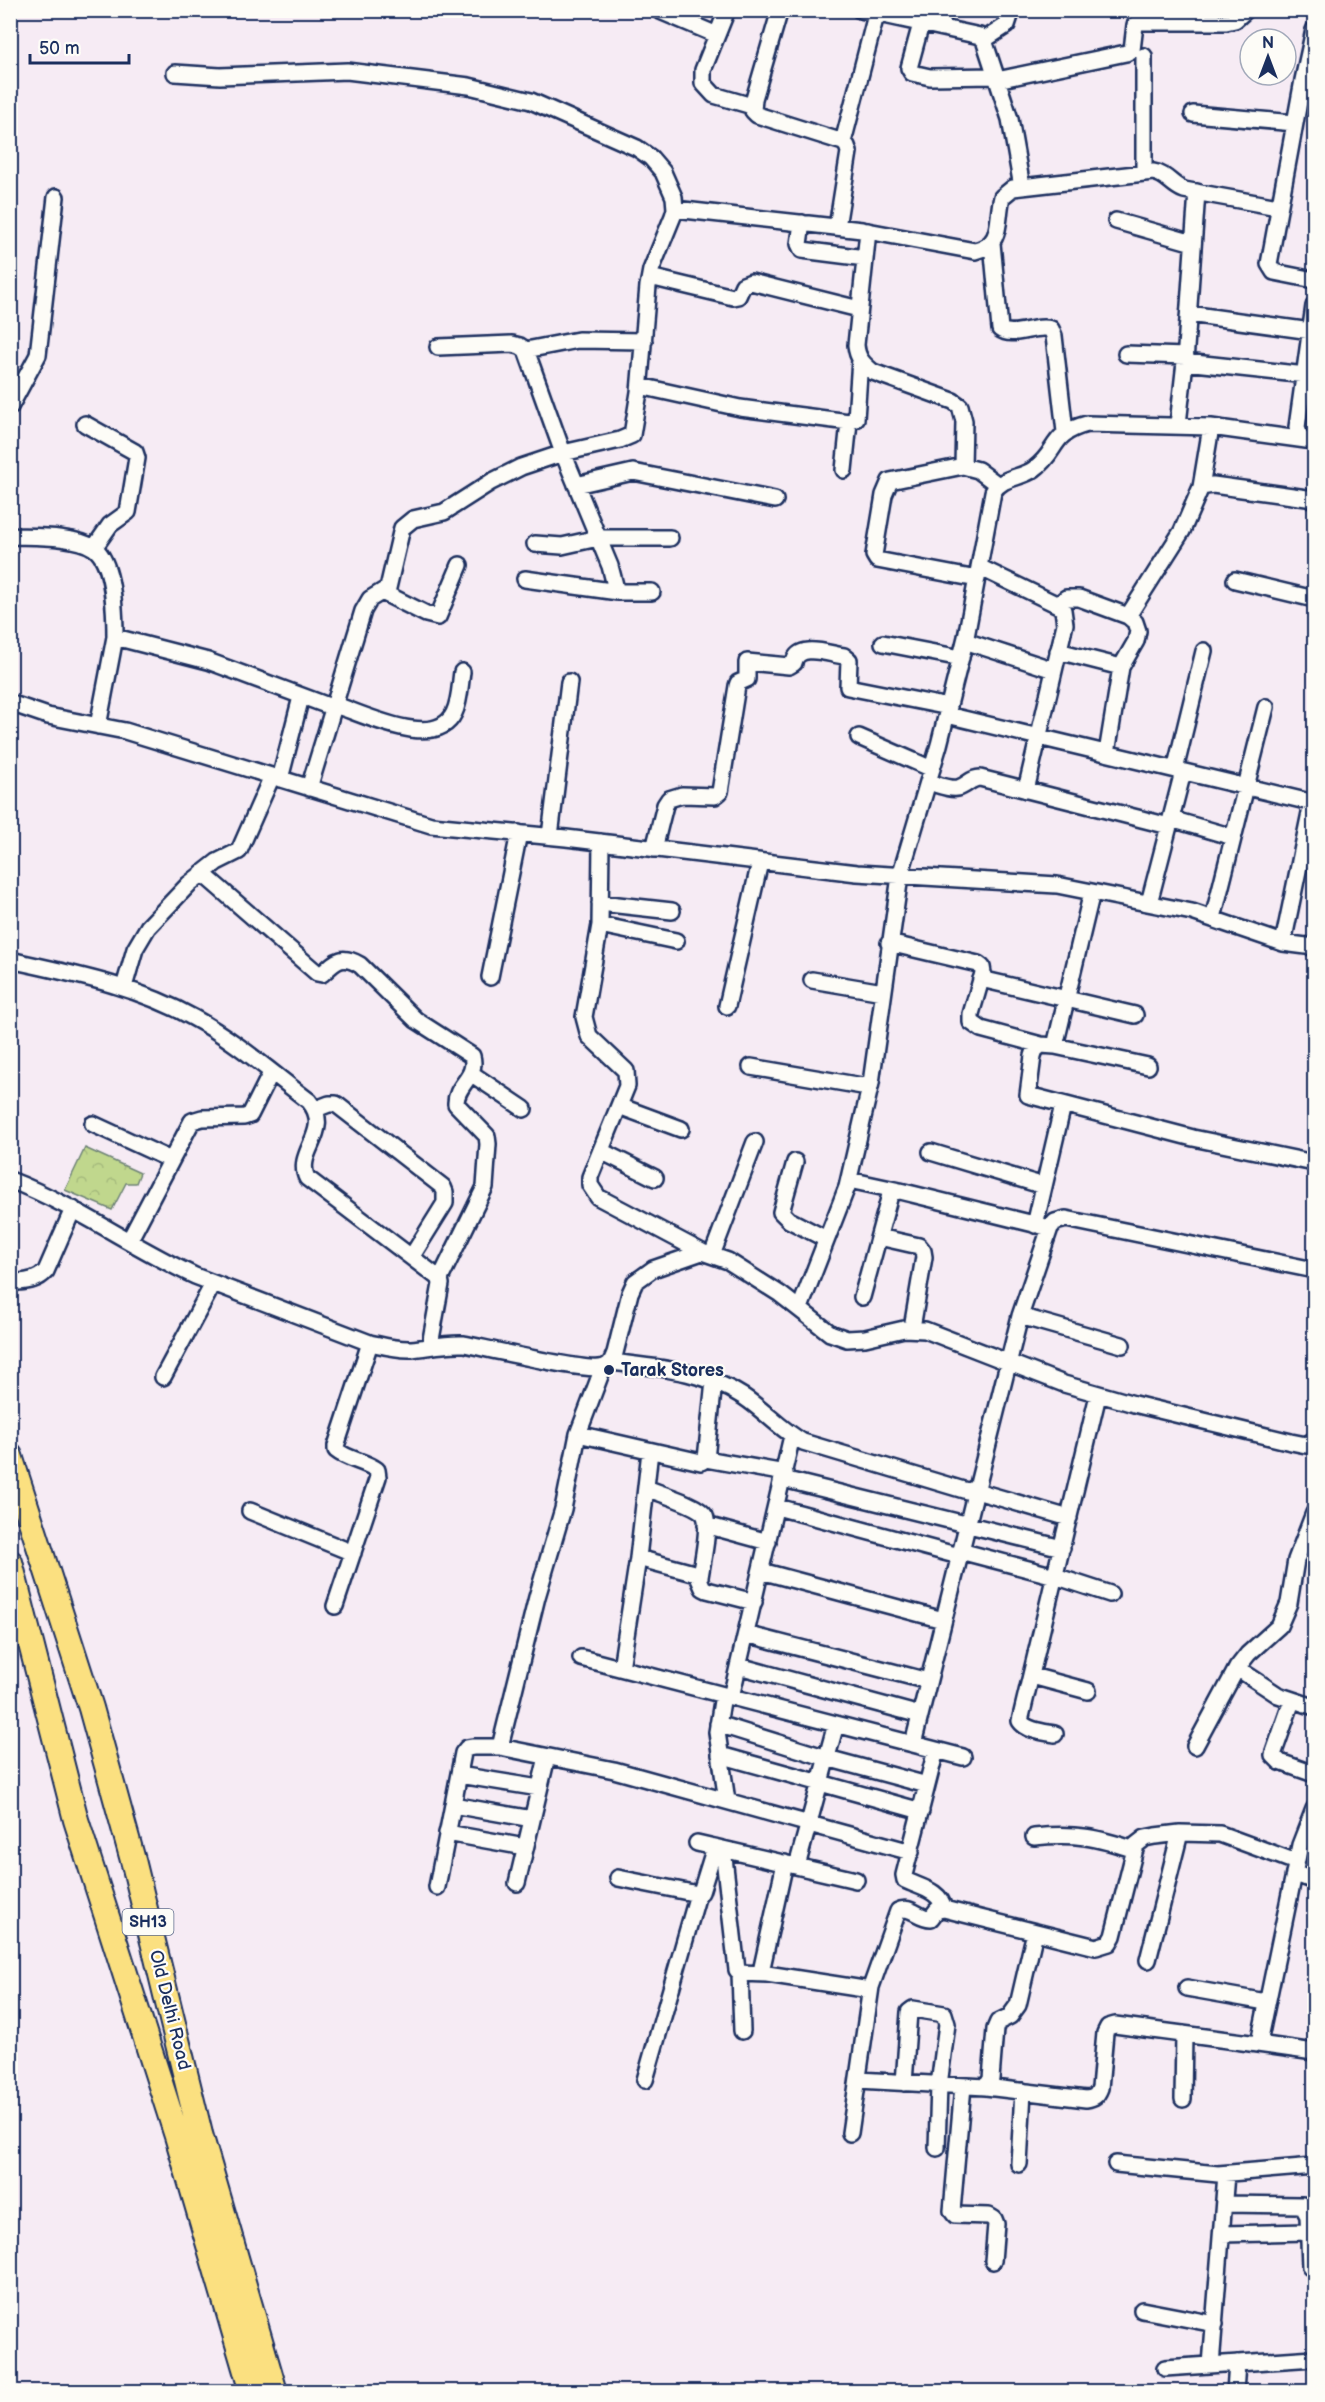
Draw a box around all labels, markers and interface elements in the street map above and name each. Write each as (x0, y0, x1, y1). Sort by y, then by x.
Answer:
scale bar (30, 27, 129, 65)
north arrow (1238, 27, 1298, 87)
text: N (1262, 34, 1274, 53)
text: 50 m (39, 38, 80, 59)
place label: Tarak Stores (621, 1360, 724, 1381)
marker: Tarak Stores (602, 1363, 616, 1377)
road number: SH13 (122, 1909, 174, 1935)
street label: Old Delhi Road (145, 1948, 195, 2072)

